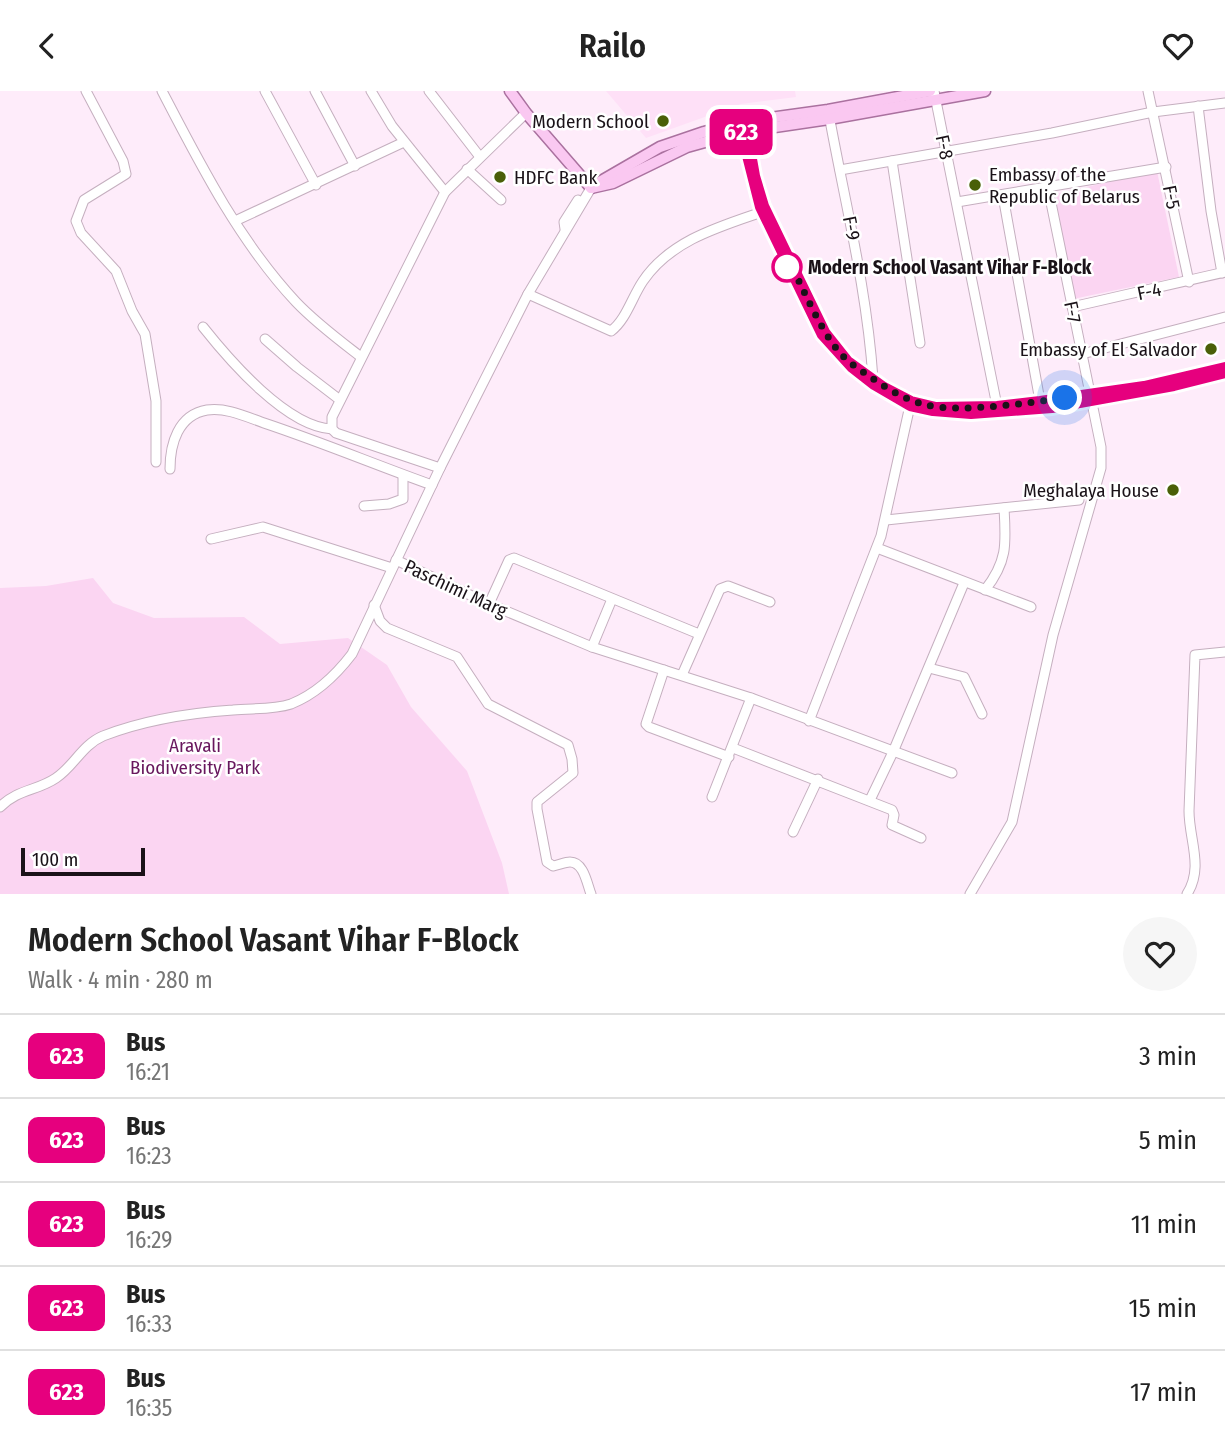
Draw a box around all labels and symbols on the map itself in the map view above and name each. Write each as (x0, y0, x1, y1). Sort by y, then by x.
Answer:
line badge: 623 (701, 109, 781, 155)
place label: Modern School (532, 110, 649, 133)
marker: Modern School (655, 113, 671, 129)
street label: F-8 (931, 133, 958, 162)
place label: Embassy of the Republic of Belarus (989, 163, 1140, 208)
place label: HDFC Bank (514, 166, 597, 189)
marker: HDFC Bank (492, 169, 508, 185)
marker: Embassy of the Republic of Belarus (967, 177, 983, 193)
street label: F-5 (1158, 183, 1185, 211)
street label: F-9 (838, 214, 865, 242)
marker: Modern School Vasant Vihar F-Block (772, 252, 802, 282)
place label: Modern School Vasant Vihar F-Block (808, 256, 1092, 279)
street label: F-4 (1135, 278, 1163, 305)
street label: F-7 (1059, 299, 1086, 325)
place label: Embassy of El Salvador (1020, 338, 1197, 361)
marker: Embassy of El Salvador (1203, 341, 1219, 357)
your location (1047, 380, 1082, 415)
place label: Meghalaya House (1023, 479, 1159, 502)
marker: Meghalaya House (1165, 482, 1181, 498)
street label: Paschimi Marg (401, 555, 511, 622)
park label: Aravali Biodiversity Park (130, 734, 260, 779)
scale bar (21, 845, 145, 877)

